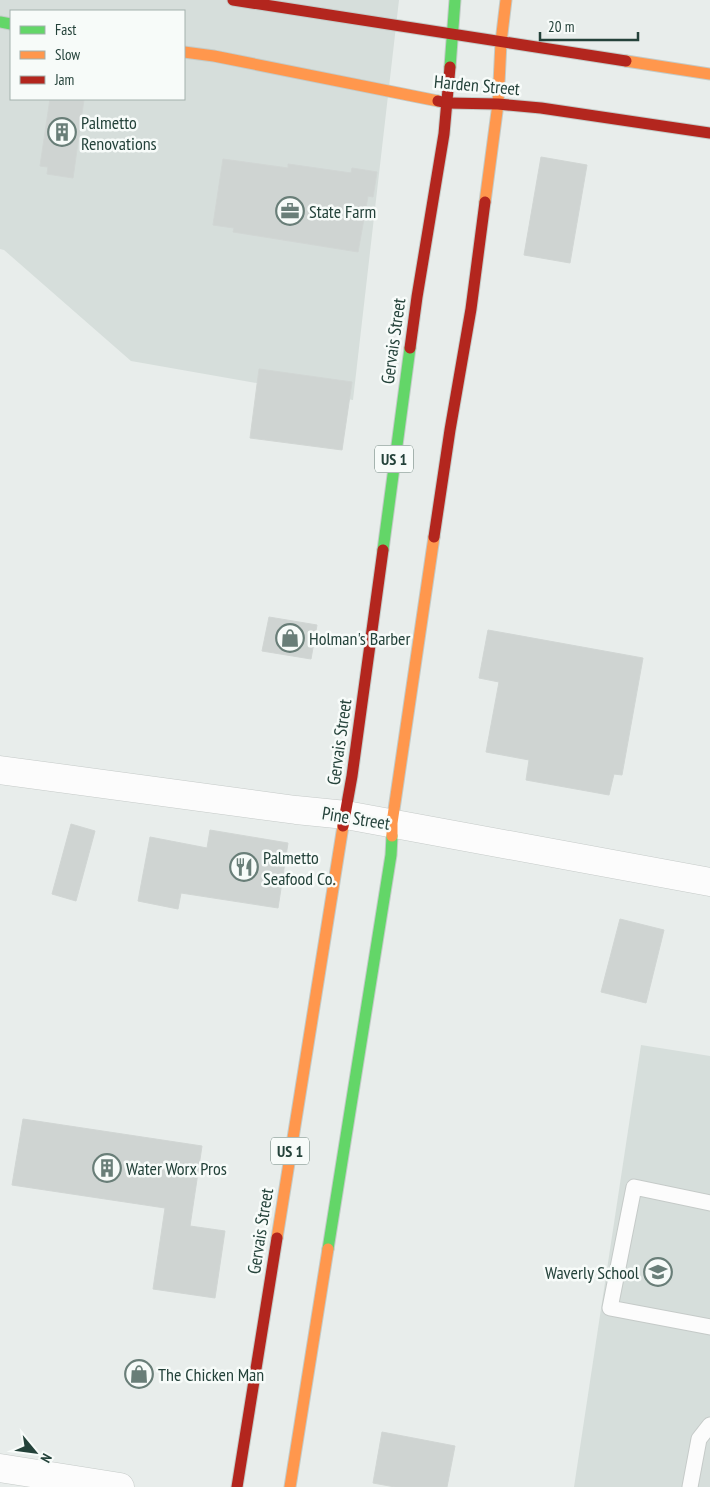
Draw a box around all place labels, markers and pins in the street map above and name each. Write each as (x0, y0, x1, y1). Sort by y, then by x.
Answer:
place label: Palmetto Renovations (81, 111, 157, 155)
building icon: Palmetto Renovations (47, 117, 77, 147)
office icon: State Farm (275, 196, 305, 226)
place label: State Farm (309, 200, 376, 223)
shop icon: Holman's Barber (275, 623, 305, 653)
place label: Holman's Barber (309, 627, 411, 650)
place label: Palmetto Seafood Co. (263, 846, 336, 890)
restaurant icon: Palmetto Seafood Co. (229, 852, 259, 882)
building icon: Water Worx Pros (92, 1153, 122, 1183)
place label: Water Worx Pros (126, 1157, 227, 1180)
school or university icon: Waverly School (643, 1257, 673, 1287)
place label: Waverly School (545, 1261, 640, 1284)
shop icon: The Chicken Man (124, 1359, 154, 1389)
place label: The Chicken Man (158, 1363, 264, 1386)

